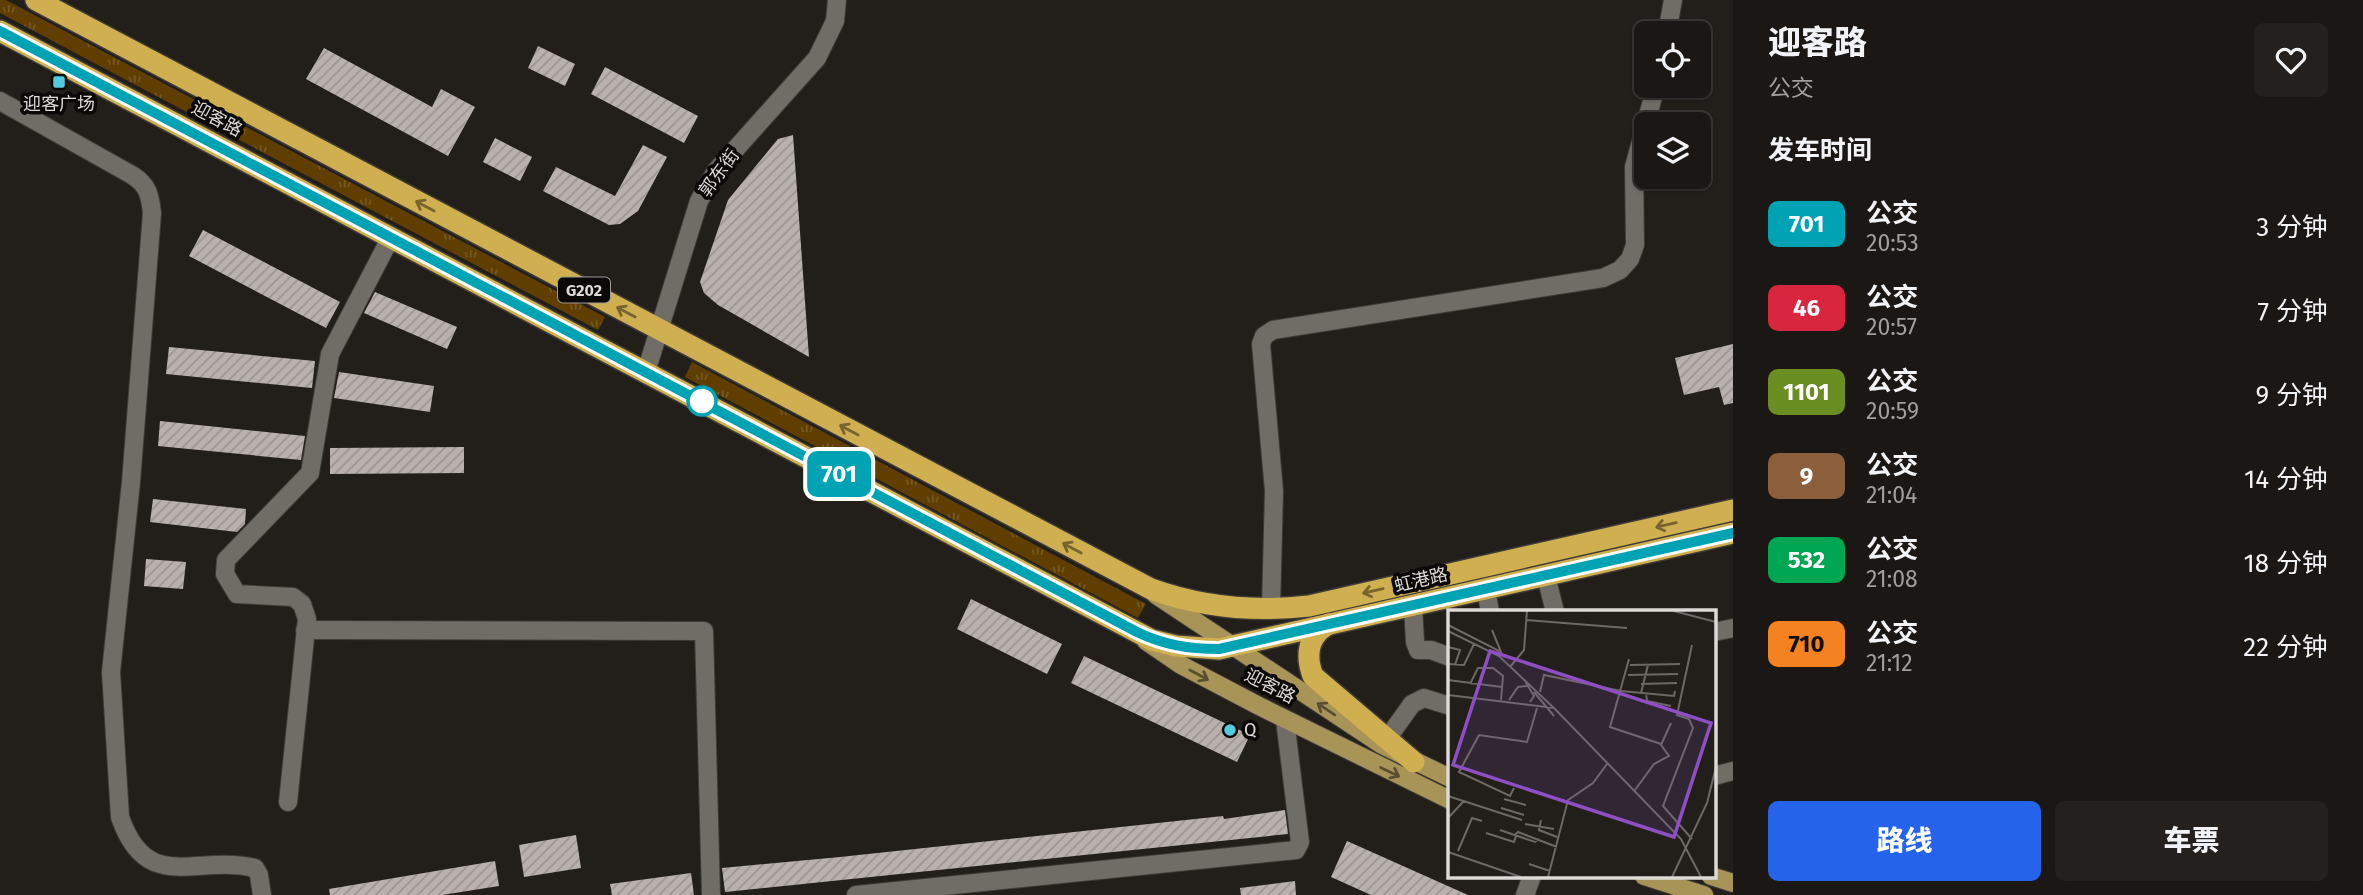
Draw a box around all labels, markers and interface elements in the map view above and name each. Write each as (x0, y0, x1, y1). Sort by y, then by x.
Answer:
map controls (1634, 21, 1711, 189)
button: locate (1634, 21, 1711, 98)
text: 迎客路 (1768, 23, 1867, 63)
button: heart (2254, 23, 2328, 97)
marker: 迎客广场 (51, 74, 67, 90)
text: 公交 (1768, 74, 1814, 102)
place label: 迎客广场 (23, 93, 95, 115)
street label: 迎客路 (188, 97, 246, 141)
button: layers (1634, 112, 1711, 189)
text: 发车时间 (1768, 135, 1872, 166)
street label: 郭东街 (694, 145, 744, 201)
one-way arrow (415, 198, 436, 212)
text: 公交 (1866, 198, 1918, 229)
text: 701 (1789, 210, 1824, 238)
text: 3 分钟 (2256, 212, 2328, 243)
text: 20:53 (1866, 229, 1919, 257)
road number: G202 (558, 278, 610, 302)
text: 公交 (1866, 282, 1918, 313)
text: 46 (1793, 294, 1820, 322)
text: 7 分钟 (2258, 296, 2328, 327)
one-way arrow (617, 305, 637, 319)
text: 20:57 (1866, 313, 1917, 341)
text: 公交 (1866, 366, 1918, 397)
text: 1101 (1783, 378, 1830, 406)
text: 9 分钟 (2255, 380, 2328, 411)
unlabelled marker (687, 386, 717, 416)
text: 20:59 (1866, 397, 1919, 425)
one-way arrow (839, 423, 860, 436)
text: 公交 (1866, 450, 1918, 481)
line badge: 701 (799, 451, 879, 497)
text: 701 (821, 460, 857, 488)
text: 9 (1800, 462, 1813, 490)
text: 14 分钟 (2244, 464, 2328, 495)
text: 21:04 (1866, 481, 1917, 509)
one-way arrow (1655, 519, 1678, 533)
text: 公交 (1866, 534, 1918, 565)
one-way arrow (1062, 540, 1083, 554)
text: 532 (1788, 546, 1825, 574)
text: 18 分钟 (2244, 548, 2328, 579)
street label: 虹港路 (1392, 563, 1450, 597)
text: 21:08 (1866, 565, 1918, 593)
one-way arrow (1362, 585, 1385, 599)
inset map (1448, 610, 1716, 878)
text: 公交 (1866, 618, 1918, 649)
text: 710 (1788, 630, 1825, 658)
text: 22 分钟 (2243, 632, 2328, 663)
text: 21:12 (1866, 649, 1913, 677)
street label: 迎客路 (1241, 664, 1299, 708)
one-way arrow (1188, 669, 1209, 682)
one-way arrow (1317, 701, 1336, 716)
place label: Q (1244, 719, 1256, 741)
marker: Q (1222, 722, 1238, 738)
one-way arrow (1379, 766, 1400, 779)
button: 路线 (1768, 801, 2041, 881)
button: 车票 (2055, 801, 2328, 881)

